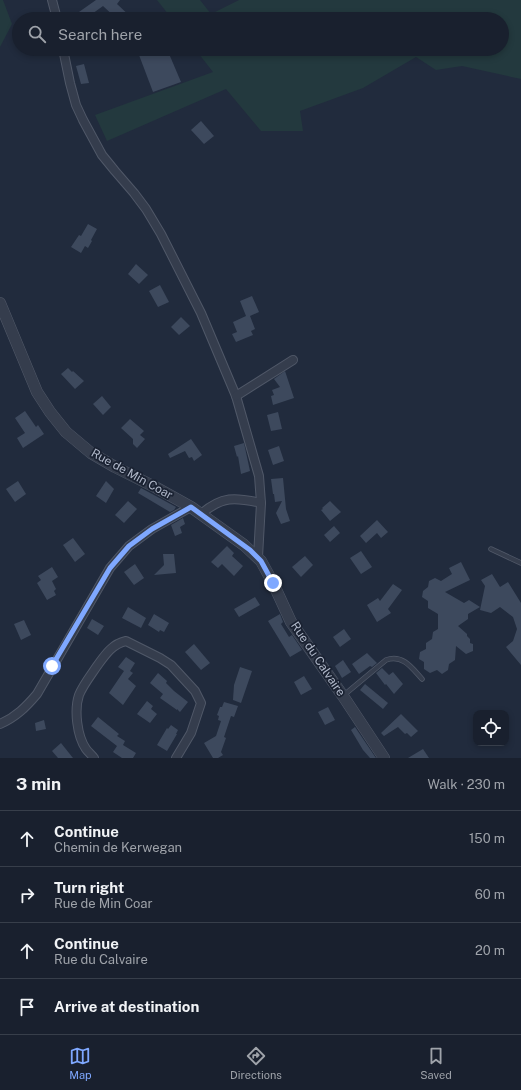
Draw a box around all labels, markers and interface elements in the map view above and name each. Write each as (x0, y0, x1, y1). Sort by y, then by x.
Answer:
search box (12, 12, 509, 56)
icon: search (26, 23, 48, 45)
text: Search here (58, 26, 142, 43)
street label: Rue de Min Coar (89, 446, 175, 502)
route end (264, 574, 282, 592)
street label: Rue du Calvaire (288, 619, 348, 699)
route start (43, 657, 61, 675)
map controls (473, 710, 509, 746)
button: locate (473, 710, 509, 746)
text: 3 min (16, 774, 61, 794)
text: Walk · 230 m (427, 777, 505, 792)
text: Continue (54, 823, 119, 840)
icon: ahead (16, 828, 38, 850)
text: 150 m (469, 831, 505, 846)
text: Chemin de Kerwegan (54, 840, 182, 855)
text: Turn right (54, 879, 124, 896)
icon: right (16, 884, 38, 906)
text: 60 m (475, 887, 505, 902)
text: Rue de Min Coar (54, 896, 153, 911)
text: Continue (54, 935, 119, 952)
icon: ahead (16, 940, 38, 962)
text: 20 m (475, 943, 505, 958)
text: Rue du Calvaire (54, 952, 148, 967)
icon: arrive (16, 996, 38, 1018)
text: Arrive at destination (54, 998, 199, 1015)
tab: Map (69, 1045, 92, 1081)
tab: Directions (230, 1045, 282, 1081)
tab: Saved (420, 1045, 452, 1081)

